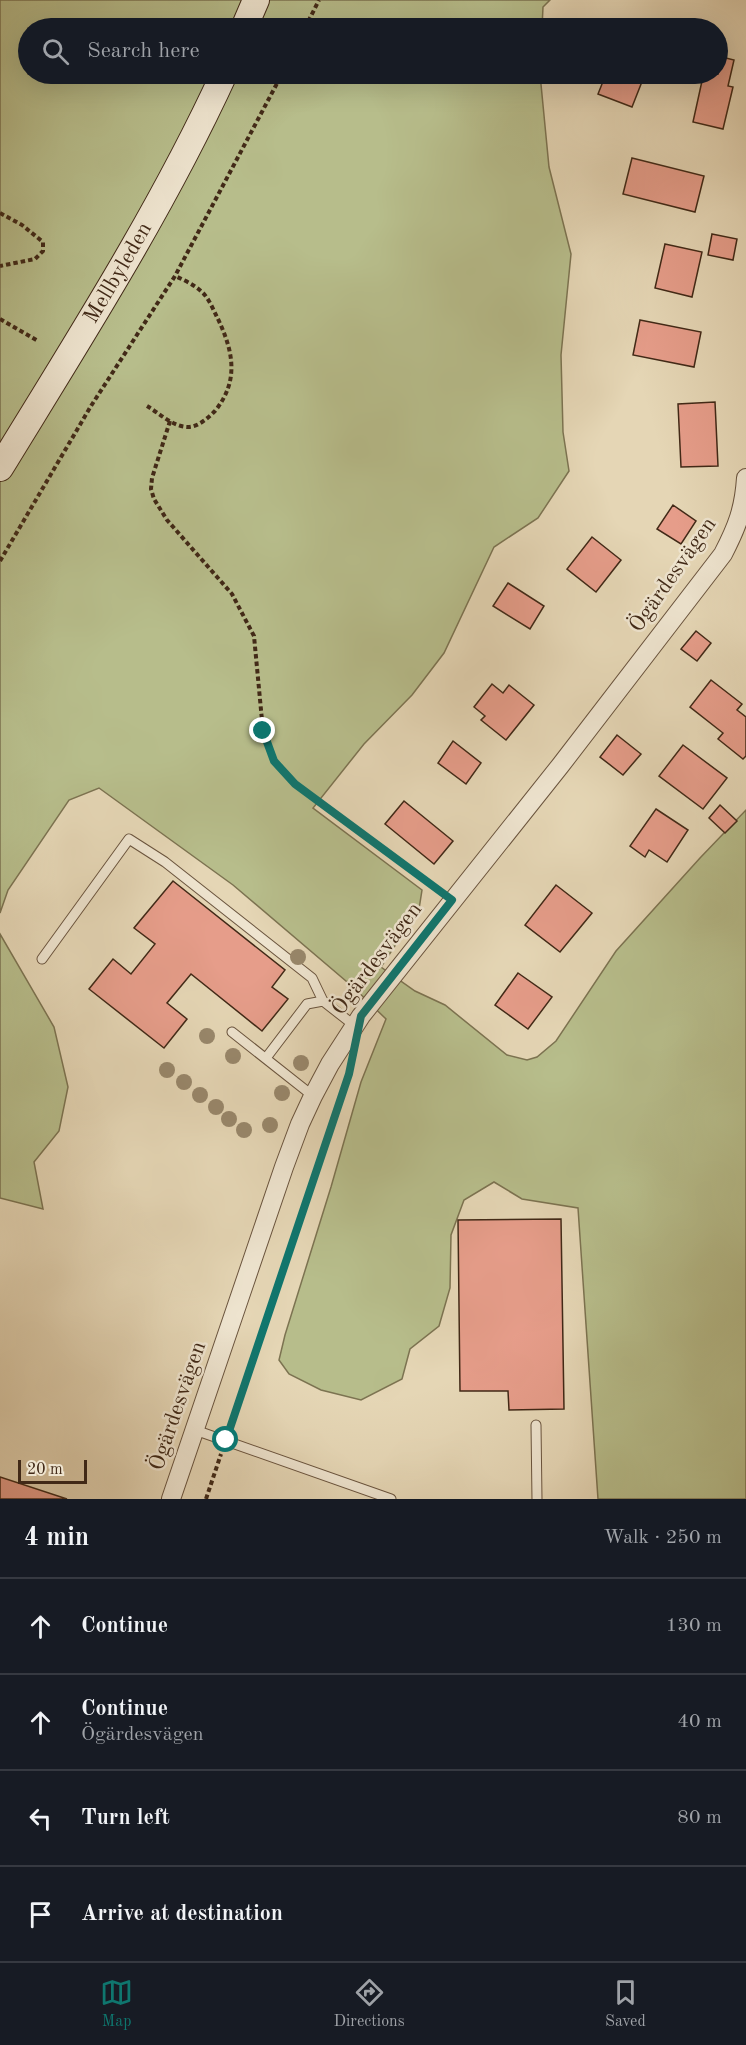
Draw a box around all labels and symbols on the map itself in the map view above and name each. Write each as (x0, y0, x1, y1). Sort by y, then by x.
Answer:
street label: Mellbyleden (80, 219, 156, 327)
street label: Ögärdesvägen (623, 512, 721, 636)
route end (249, 717, 275, 743)
street label: Ögärdesvägen (325, 897, 426, 1019)
street label: Ögärdesvägen (143, 1338, 210, 1473)
route start (212, 1426, 238, 1452)
scale bar (18, 1457, 87, 1484)

